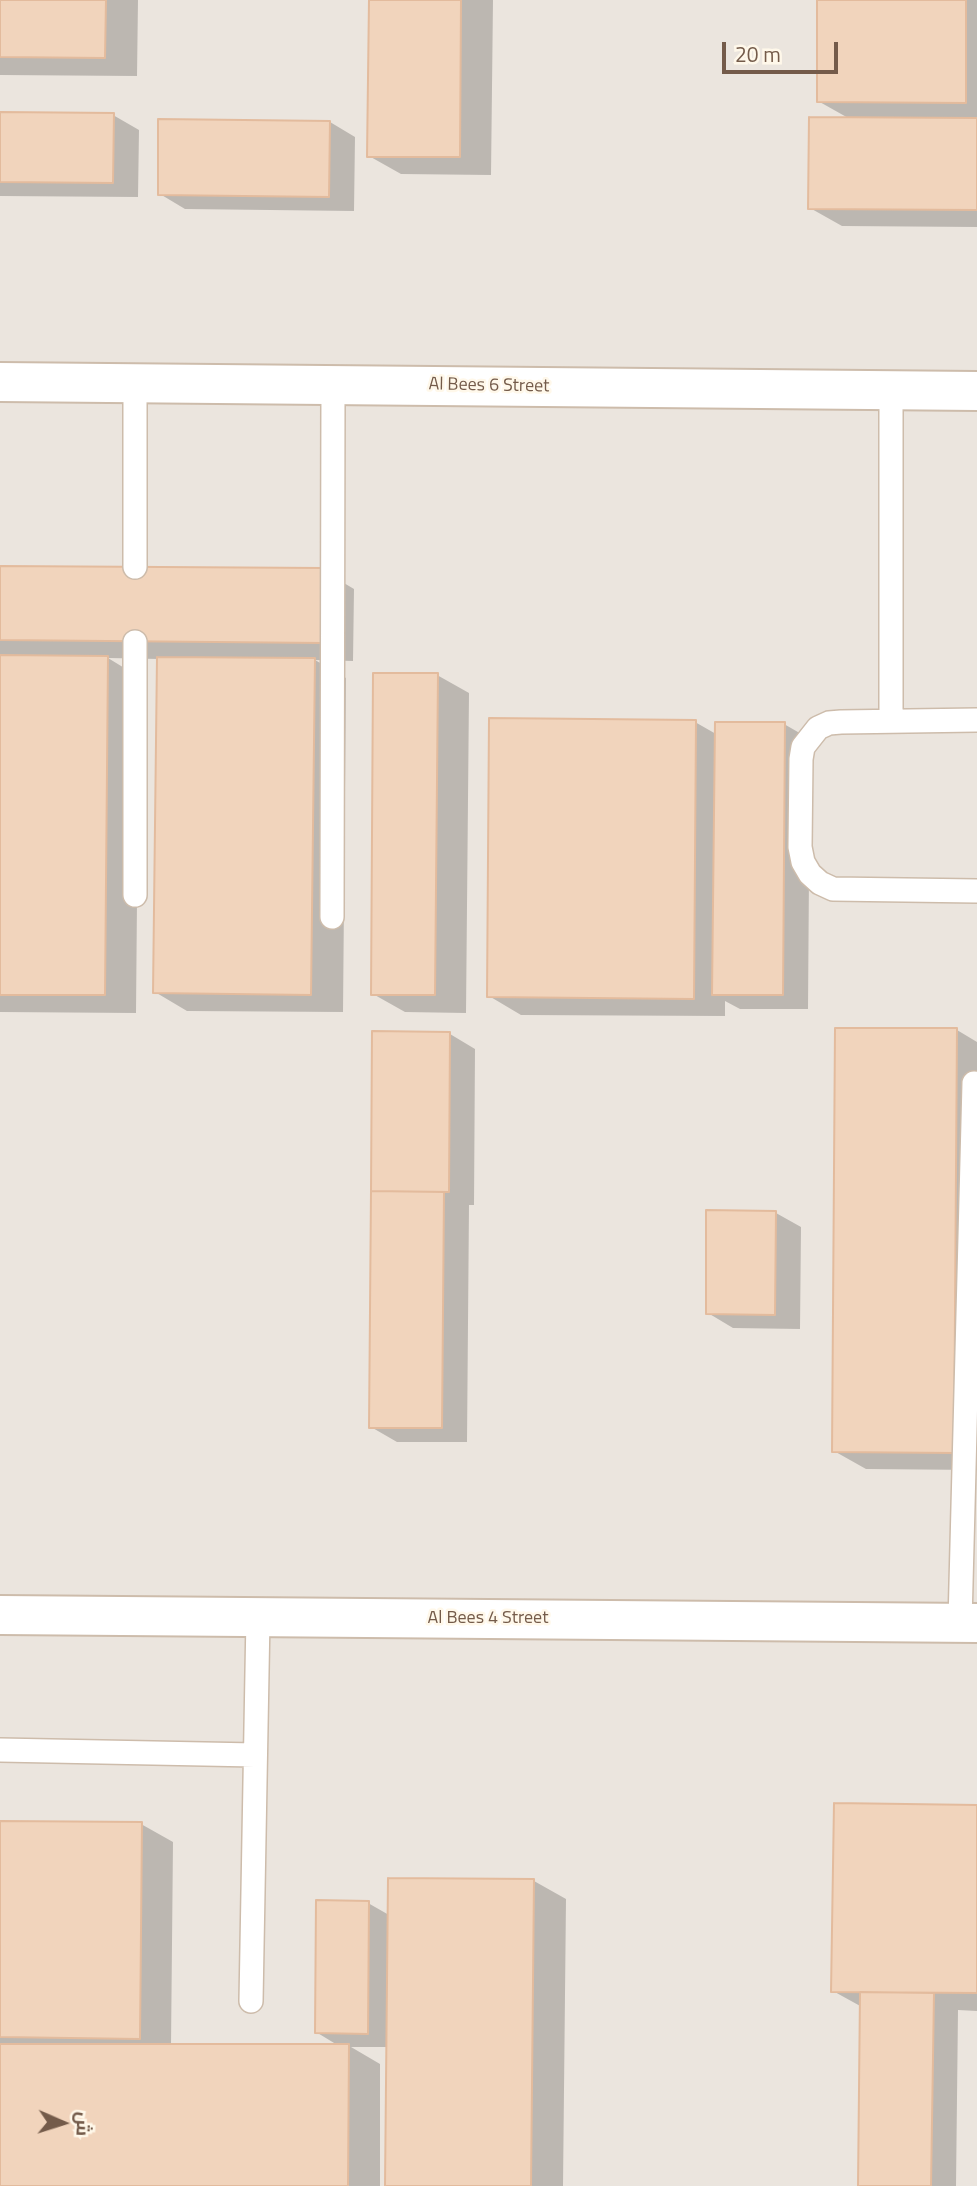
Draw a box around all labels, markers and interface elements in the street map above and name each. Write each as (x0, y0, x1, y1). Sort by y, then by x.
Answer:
scale bar (725, 28, 841, 72)
text: 20 m (735, 38, 781, 70)
street label: Al Bees 6 Street (428, 374, 550, 398)
street label: Al Bees 4 Street (428, 1608, 548, 1630)
north arrow (28, 2088, 98, 2158)
text: ش (69, 2111, 100, 2137)

